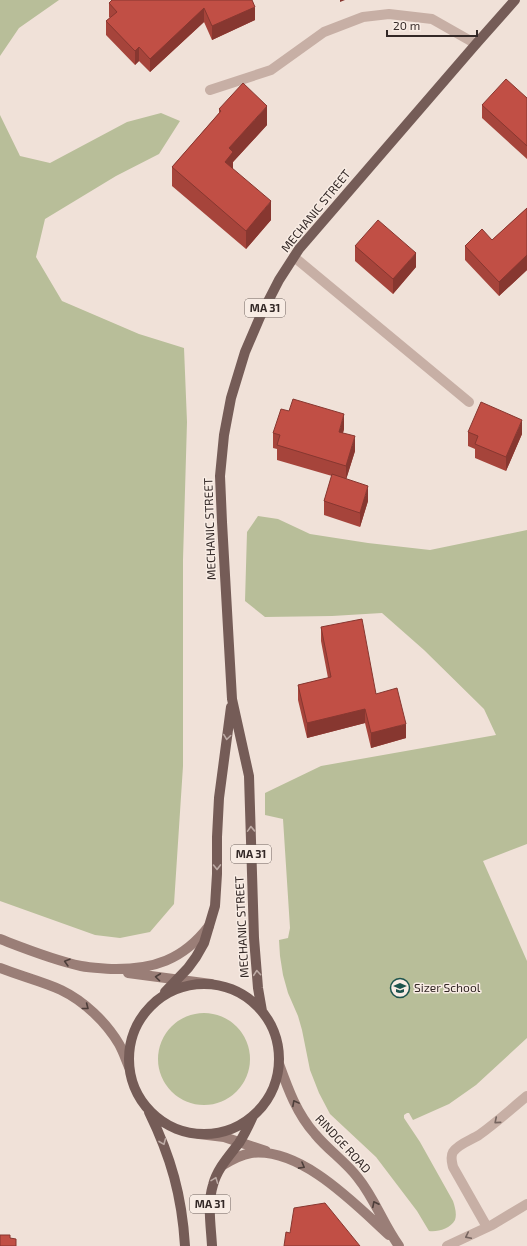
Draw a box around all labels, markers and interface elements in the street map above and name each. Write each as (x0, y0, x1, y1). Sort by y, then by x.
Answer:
scale bar (387, 12, 477, 38)
text: 20 m (393, 18, 420, 32)
street label: MECHANIC STREET (278, 166, 353, 254)
road number: MA 31 (245, 299, 285, 317)
street label: MECHANIC STREET (200, 478, 218, 580)
one-way arrow (223, 734, 232, 740)
one-way arrow (247, 826, 255, 832)
road number: MA 31 (231, 845, 271, 863)
one-way arrow (213, 864, 221, 870)
street label: MECHANIC STREET (231, 876, 251, 978)
one-way arrow (64, 958, 71, 967)
one-way arrow (253, 969, 262, 976)
one-way arrow (155, 973, 161, 982)
school or university icon: Sizer School (389, 977, 411, 999)
place label: Sizer School (414, 980, 481, 994)
one-way arrow (82, 1002, 89, 1009)
one-way arrow (292, 1100, 299, 1108)
street label: RINDGE ROAD (313, 1111, 374, 1175)
one-way arrow (495, 1116, 502, 1123)
one-way arrow (158, 1138, 166, 1145)
one-way arrow (298, 1161, 305, 1168)
one-way arrow (210, 1176, 218, 1183)
road number: MA 31 (190, 1195, 230, 1213)
one-way arrow (373, 1201, 380, 1208)
one-way arrow (465, 1231, 472, 1239)

